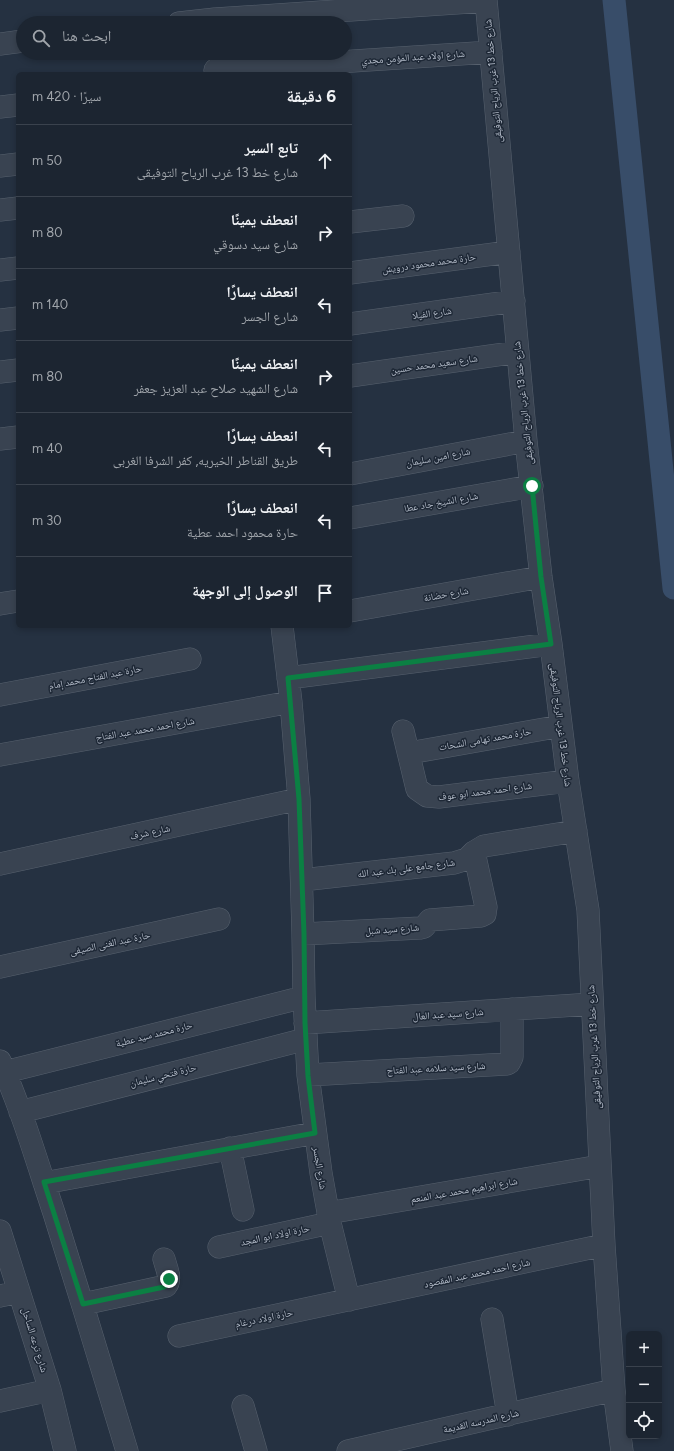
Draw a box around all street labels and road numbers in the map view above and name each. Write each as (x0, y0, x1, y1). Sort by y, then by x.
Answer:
street label: شارع خط 13 غرب الرياح التوفيقى (481, 18, 505, 143)
street label: شارع اولاد عبد المؤمن مجدي (361, 47, 466, 69)
street label: حارة محمد محمود درويش (381, 250, 477, 276)
street label: شارع الفيلا (412, 304, 453, 322)
street label: شارع خط 13 غرب الرياح التوفيقى (510, 340, 536, 465)
street label: شارع سعيد محمد حسين (390, 351, 479, 377)
street label: شارع امين سليمان (405, 444, 472, 470)
street label: شارع الشيخ جاد عطا (403, 489, 479, 515)
street label: شارع حضانة (423, 584, 470, 604)
street label: حارة عبد الفتاح محمد إمام (47, 661, 144, 693)
street label: شارع خط 13 غرب الرياح التوفيقى (547, 663, 575, 788)
street label: شارع احمد محمد عبد الفتاح (95, 714, 196, 744)
street label: حارة محمد تهامى الشحات (438, 724, 533, 754)
street label: شارع احمد محمد ابو عوف (437, 779, 533, 803)
street label: شارع شرف (129, 821, 172, 843)
street label: شارع جامع على بك عبد الله (356, 856, 456, 880)
street label: شارع سيد شبل (364, 921, 420, 937)
street label: حارة عبد الغنى الصيفى (69, 928, 152, 958)
street label: شارع خط 13 غرب الرياح التوفيقى (584, 984, 604, 1109)
street label: شارع سيد عبد العال (412, 1005, 484, 1023)
street label: حارة محمد سيد عطية (114, 1018, 194, 1050)
street label: شارع سيد سلامه عبد الفتاح (386, 1059, 486, 1077)
street label: حارة فتحي سليمان (128, 1060, 199, 1091)
street label: شارع الجسر (310, 1145, 330, 1191)
street label: شارع ابراهيم محمد عبد المنعم (410, 1174, 519, 1207)
street label: حارة اولاد ابو المجد (239, 1221, 311, 1249)
street label: شارع احمد محمد عبد المقصود (423, 1255, 532, 1291)
street label: حارة اولاد درغام (234, 1305, 295, 1331)
street label: شارع ترعه الساحل (19, 1306, 51, 1374)
street label: شارع المدرسه القديمة (442, 1406, 521, 1436)

